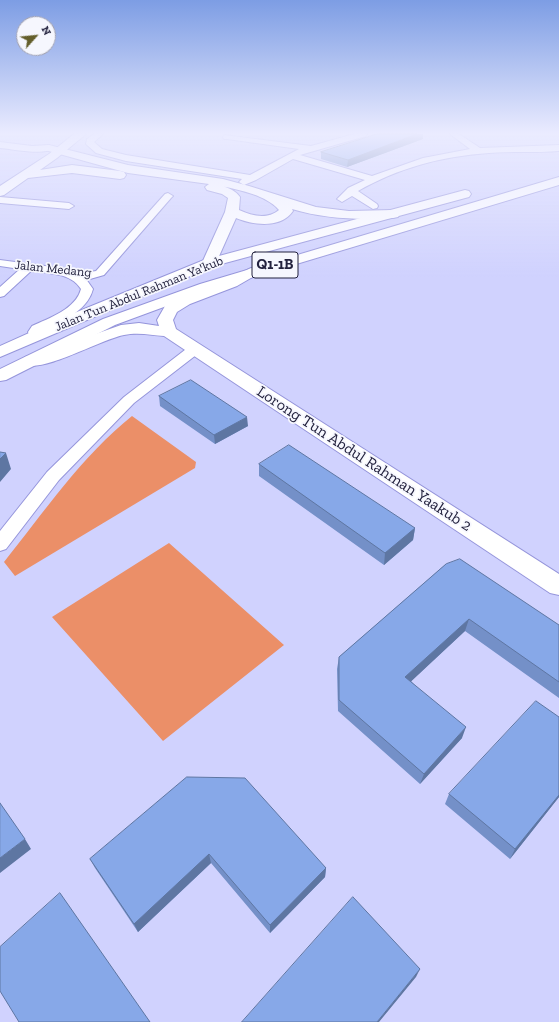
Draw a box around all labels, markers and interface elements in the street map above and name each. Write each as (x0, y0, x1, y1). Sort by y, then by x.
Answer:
north arrow (16, 16, 56, 56)
text: N (39, 24, 54, 37)
road number: Q1-1B (252, 252, 298, 278)
street label: Jalan Tun Abdul Rahman Ya'kub (53, 253, 225, 335)
street label: Jalan Medang (14, 257, 92, 281)
street label: Lorong Tun Abdul Rahman Yaakub 2 (253, 382, 475, 536)

